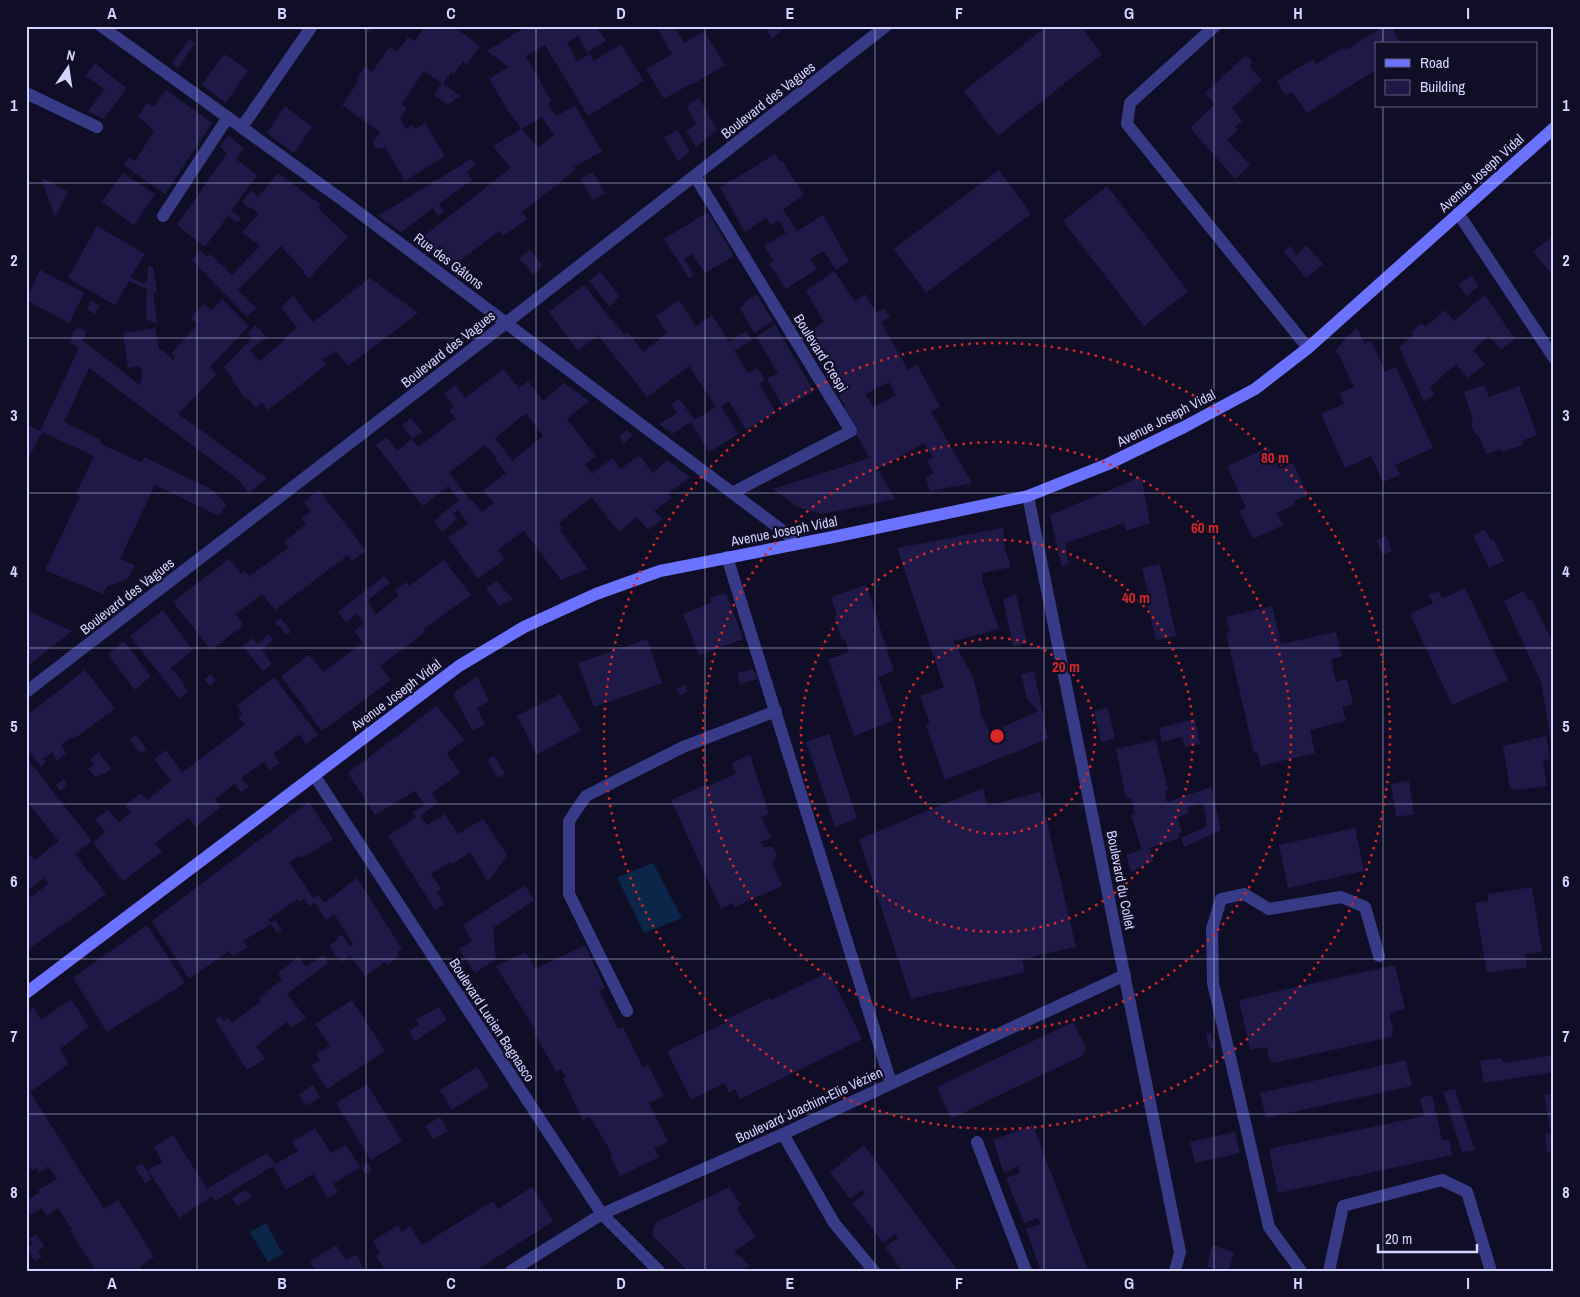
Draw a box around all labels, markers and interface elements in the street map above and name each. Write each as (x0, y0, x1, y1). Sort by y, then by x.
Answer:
text: A (107, 2, 117, 24)
text: B (277, 2, 287, 24)
text: C (446, 2, 456, 24)
text: D (616, 2, 626, 24)
text: E (786, 2, 795, 24)
text: F (955, 2, 963, 24)
text: G (1124, 2, 1134, 24)
text: H (1293, 2, 1303, 24)
text: I (1466, 2, 1470, 24)
north arrow (42, 42, 92, 92)
legend (1375, 42, 1538, 108)
text: N (65, 46, 77, 65)
text: Road (1420, 52, 1449, 73)
street label: Boulevard des Vagues (717, 57, 819, 142)
text: Building (1420, 76, 1465, 97)
text: 1 (10, 94, 18, 116)
text: 1 (1562, 94, 1570, 116)
street label: Avenue Joseph Vidal (1434, 130, 1527, 217)
street label: Rue des Gâtons (410, 229, 488, 293)
text: 2 (10, 249, 18, 271)
text: 2 (1562, 249, 1570, 271)
street label: Boulevard des Vagues (397, 306, 499, 391)
street label: Boulevard Crespi (790, 311, 852, 395)
street label: Avenue Joseph Vidal (1113, 385, 1218, 451)
text: 3 (10, 404, 18, 426)
text: 3 (1562, 404, 1570, 426)
text: 80 m (1261, 447, 1289, 468)
street label: Avenue Joseph Vidal (728, 512, 839, 550)
text: 60 m (1191, 517, 1219, 538)
street label: Boulevard des Vagues (76, 553, 178, 638)
text: 4 (10, 560, 18, 582)
text: 4 (1562, 560, 1570, 582)
text: 40 m (1122, 587, 1150, 608)
street label: Avenue Joseph Vidal (347, 655, 445, 735)
text: 20 m (1052, 656, 1080, 677)
text: 5 (10, 715, 18, 737)
text: 5 (1562, 715, 1570, 737)
centre of rings (988, 727, 1006, 745)
street label: Boulevard du Collet (1103, 829, 1139, 931)
text: 6 (10, 870, 18, 892)
text: 6 (1562, 870, 1570, 892)
street label: Boulevard Lucien Bagnasco (445, 955, 539, 1085)
text: 7 (10, 1025, 18, 1047)
text: 7 (1562, 1025, 1570, 1047)
street label: Boulevard Joachim-Elie Vézien (733, 1063, 885, 1147)
text: 8 (10, 1181, 18, 1203)
text: 8 (1562, 1181, 1570, 1203)
scale bar (1378, 1222, 1476, 1254)
text: 20 m (1385, 1228, 1412, 1249)
text: A (107, 1272, 117, 1294)
text: B (277, 1272, 287, 1294)
text: C (446, 1272, 456, 1294)
text: D (616, 1272, 626, 1294)
text: E (786, 1272, 795, 1294)
text: F (955, 1272, 963, 1294)
text: G (1124, 1272, 1134, 1294)
text: H (1293, 1272, 1303, 1294)
text: I (1466, 1272, 1470, 1294)

